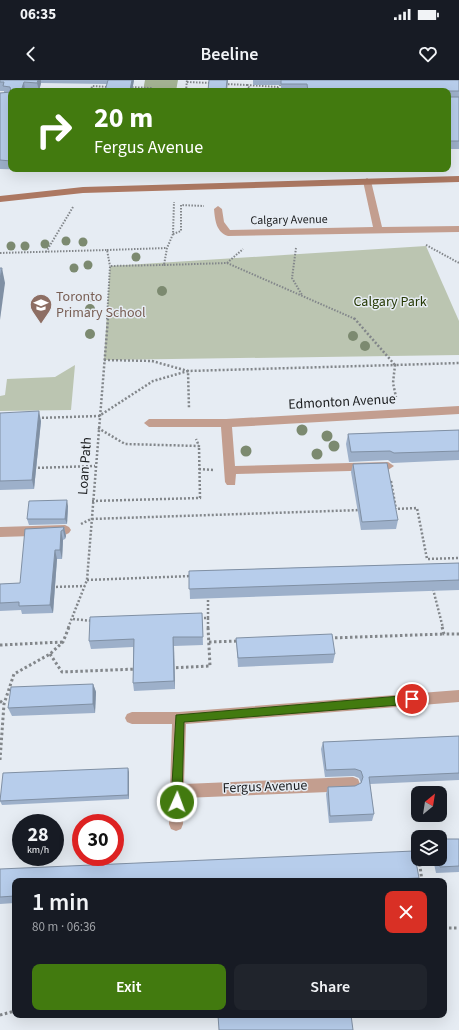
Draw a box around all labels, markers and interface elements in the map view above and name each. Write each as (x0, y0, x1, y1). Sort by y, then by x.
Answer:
text: 06:35 (20, 4, 56, 25)
text: Beeline (201, 42, 258, 67)
icon: back (20, 43, 42, 65)
icon: heart (417, 43, 439, 65)
text: 20 m (94, 98, 153, 138)
icon: right (28, 104, 80, 156)
text: Fergus Avenue (94, 135, 203, 160)
street label: Calgary Avenue (250, 211, 328, 229)
place label: Toronto Primary School (56, 287, 146, 323)
school or university icon: Toronto Primary School (28, 292, 54, 325)
park label: Calgary Park (353, 292, 427, 312)
street label: Edmonton Avenue (288, 389, 396, 415)
street label: Loan Path (73, 436, 97, 496)
pin (395, 682, 429, 716)
icon: arrive (401, 688, 423, 710)
street label: Fergus Avenue (222, 776, 308, 798)
position arrow (156, 781, 198, 823)
north arrow (411, 786, 447, 822)
map controls (411, 786, 447, 866)
speed limit sign: 30 (72, 814, 124, 866)
text: 28 (27, 821, 49, 849)
button: layers (411, 830, 447, 866)
text: km/h (27, 843, 49, 857)
text: 1 min (32, 885, 89, 920)
button: close (385, 891, 427, 933)
text: 80 m · 06:36 (32, 918, 96, 936)
button: Exit (32, 964, 226, 1010)
button: Share (234, 964, 427, 1010)

